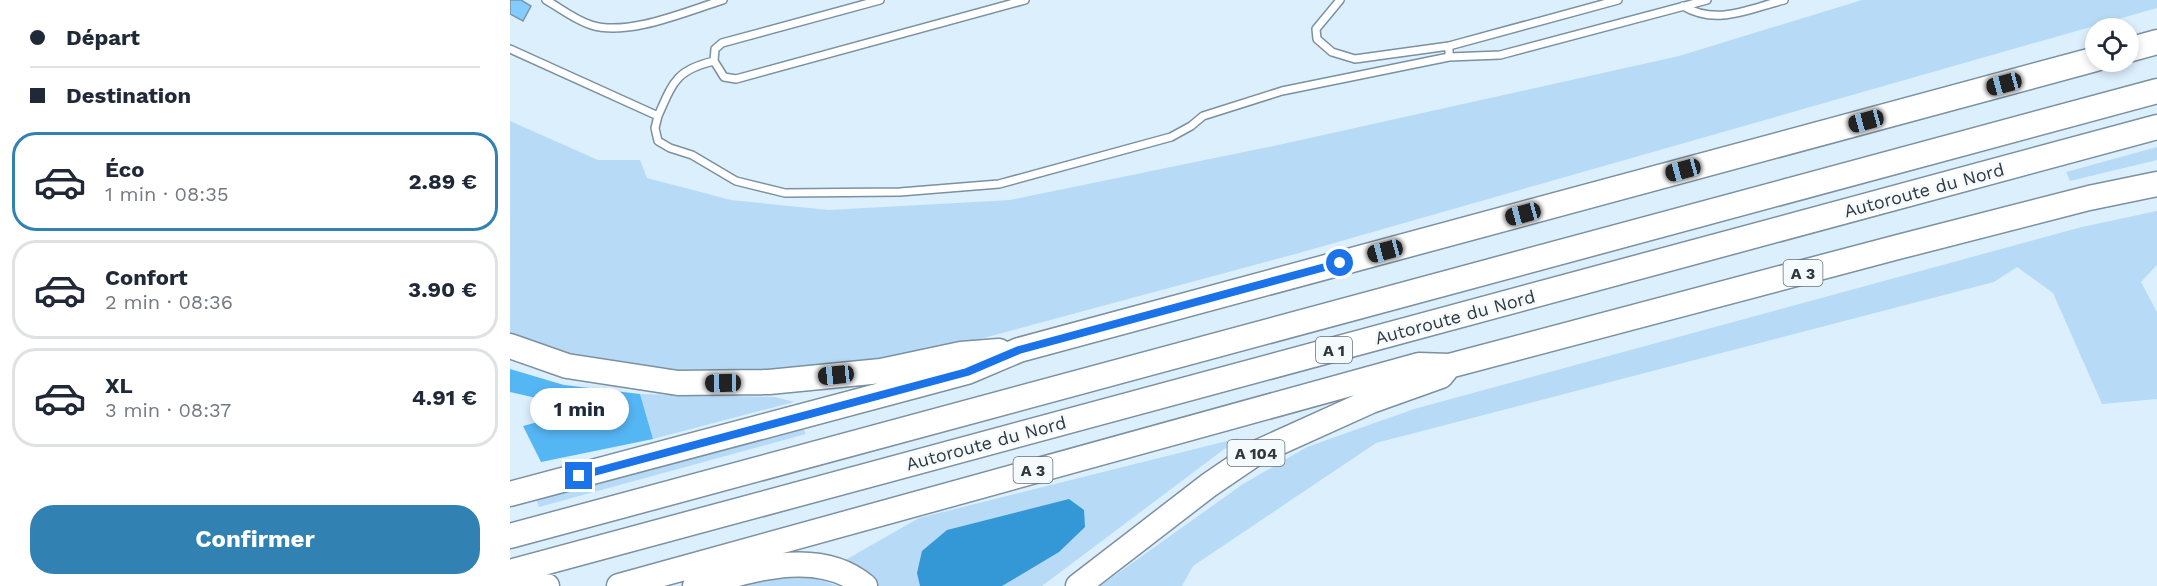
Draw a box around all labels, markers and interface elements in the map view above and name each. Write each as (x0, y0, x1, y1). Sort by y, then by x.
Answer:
map controls (2085, 18, 2139, 72)
button: locate (2085, 18, 2139, 72)
text: Départ (66, 25, 140, 50)
car (1984, 71, 2024, 97)
text: Destination (66, 83, 191, 108)
car (1846, 108, 1886, 134)
icon: car (33, 155, 87, 209)
text: Éco (105, 157, 144, 182)
car (1663, 157, 1703, 183)
street label: Autoroute du Nord (1842, 159, 2006, 221)
text: 2.89 € (408, 169, 477, 194)
text: 1 min · 08:35 (105, 182, 229, 206)
car (1503, 201, 1543, 227)
car (1365, 238, 1405, 264)
route start (1326, 249, 1353, 276)
road number: A 3 (1784, 260, 1822, 286)
icon: car (33, 263, 87, 317)
text: Confort (105, 265, 188, 290)
text: 3.90 € (408, 277, 477, 302)
street label: Autoroute du Nord (1373, 286, 1537, 348)
text: 2 min · 08:36 (105, 290, 233, 314)
road number: A 1 (1316, 337, 1352, 363)
car (817, 364, 855, 386)
icon: car (33, 371, 87, 425)
text: XL (105, 373, 133, 398)
car (705, 374, 741, 392)
text: 4.91 € (412, 385, 477, 410)
callout: 1 min (530, 389, 628, 431)
text: 1 min (554, 397, 605, 421)
text: 3 min · 08:37 (105, 398, 231, 422)
street label: Autoroute du Nord (904, 412, 1068, 474)
road number: A 104 (1228, 440, 1284, 466)
road number: A 3 (1014, 457, 1052, 483)
route end (565, 462, 592, 489)
button: Confirmer (30, 505, 480, 574)

